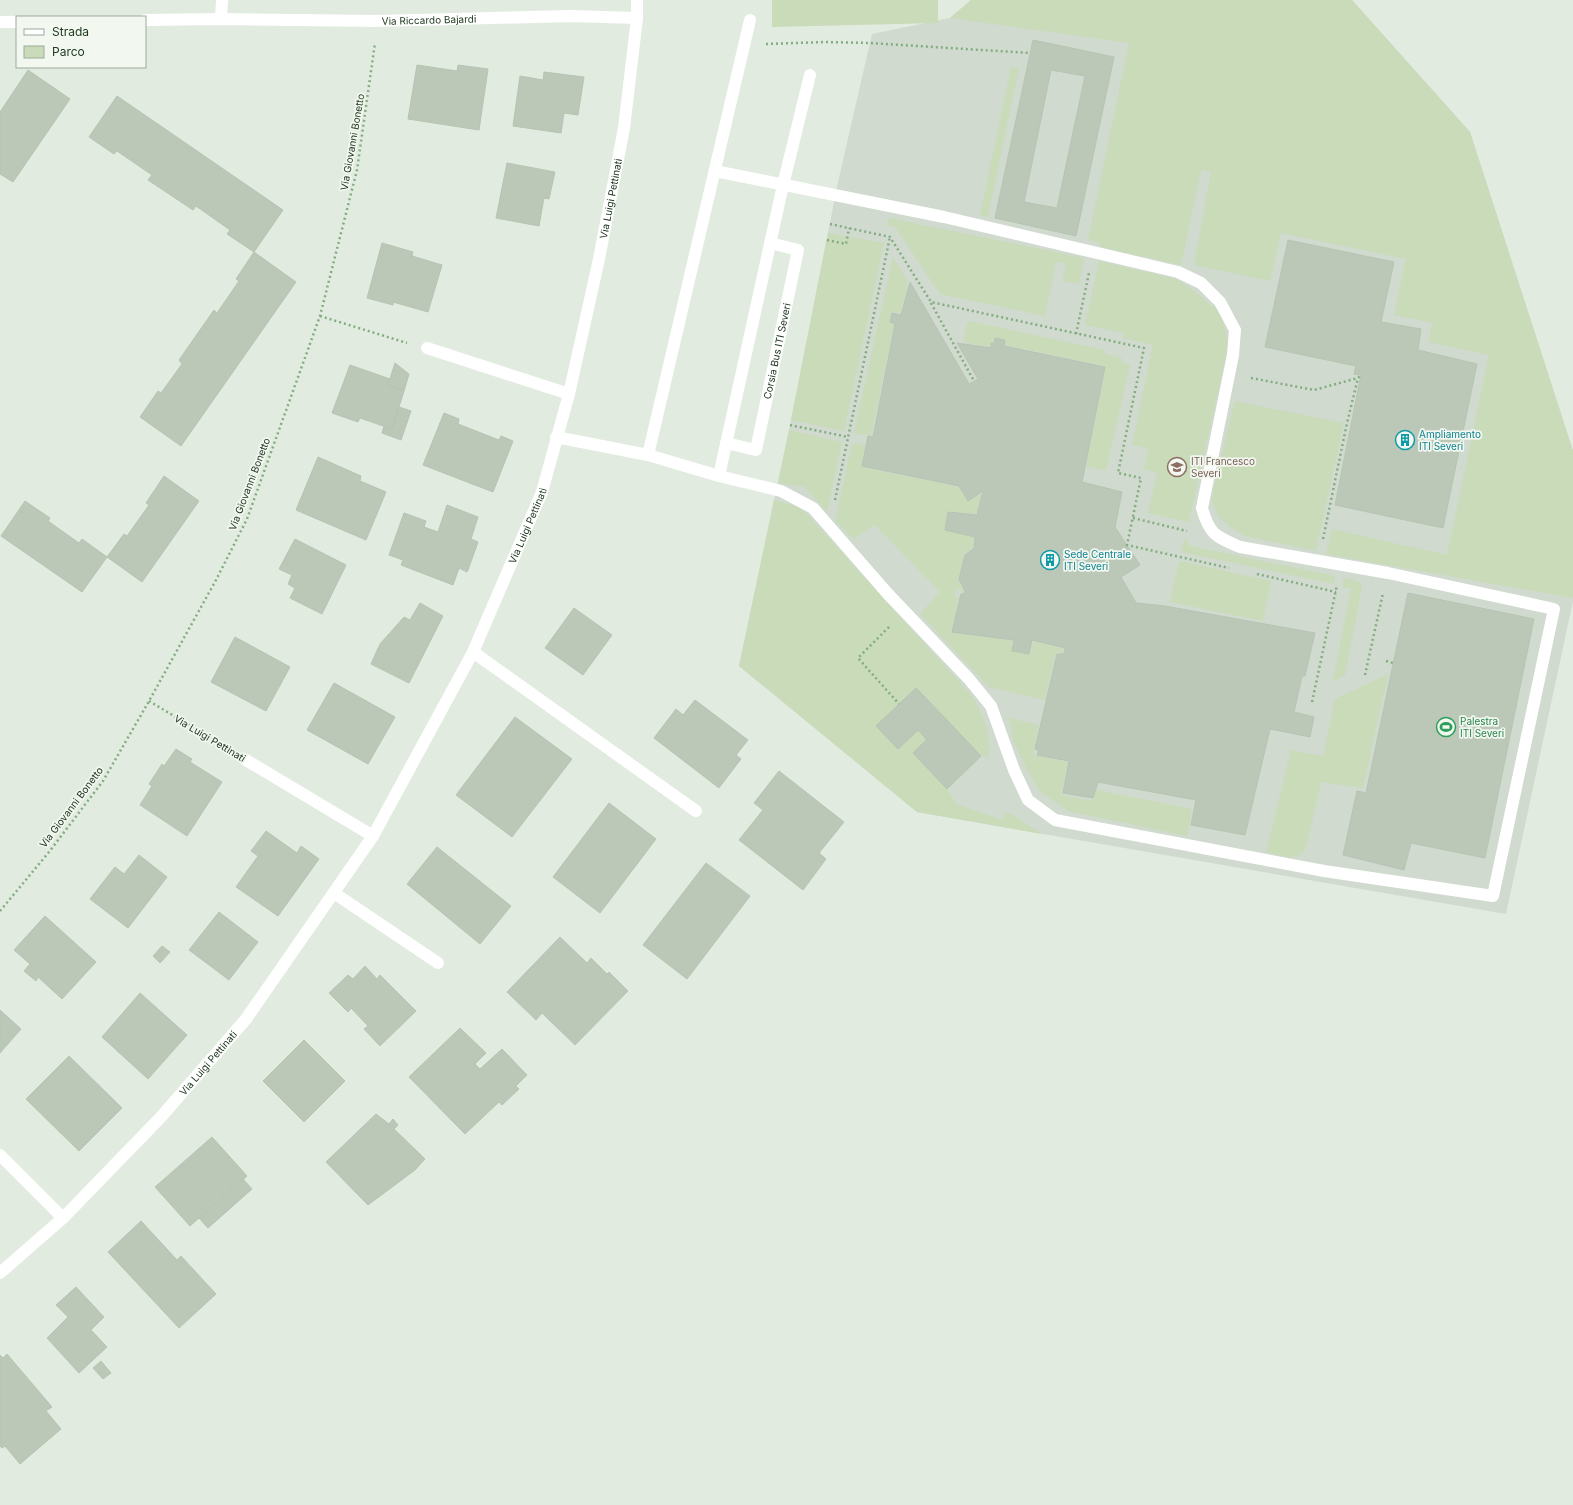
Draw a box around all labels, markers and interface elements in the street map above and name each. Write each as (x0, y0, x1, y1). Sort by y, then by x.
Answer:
street label: Via Riccardo Bajardi (381, 12, 476, 27)
legend (16, 16, 146, 68)
text: Strada (52, 24, 89, 39)
text: Parco (52, 44, 85, 59)
street label: Via Giovanni Bonetto (338, 93, 366, 191)
street label: Via Luigi Pettinati (597, 157, 624, 240)
street label: Corsia Bus ITI Severi (761, 302, 793, 400)
place label: Ampliamento ITI Severi (1419, 428, 1481, 452)
building icon: Ampliamento ITI Severi (1394, 429, 1416, 451)
street label: Via Giovanni Bonetto (226, 436, 272, 532)
place label: ITI Francesco Severi (1191, 455, 1255, 479)
school or university icon: ITI Francesco Severi (1166, 456, 1188, 478)
street label: Via Luigi Pettinati (506, 486, 549, 565)
place label: Sede Centrale ITI Severi (1064, 548, 1131, 572)
building icon: Sede Centrale ITI Severi (1039, 549, 1061, 571)
street label: Via Luigi Pettinati (172, 712, 248, 764)
place label: Palestra ITI Severi (1460, 715, 1504, 739)
sports icon: Palestra ITI Severi (1435, 716, 1457, 738)
street label: Via Giovanni Bonetto (37, 764, 105, 850)
street label: Via Luigi Pettinati (177, 1028, 239, 1098)

